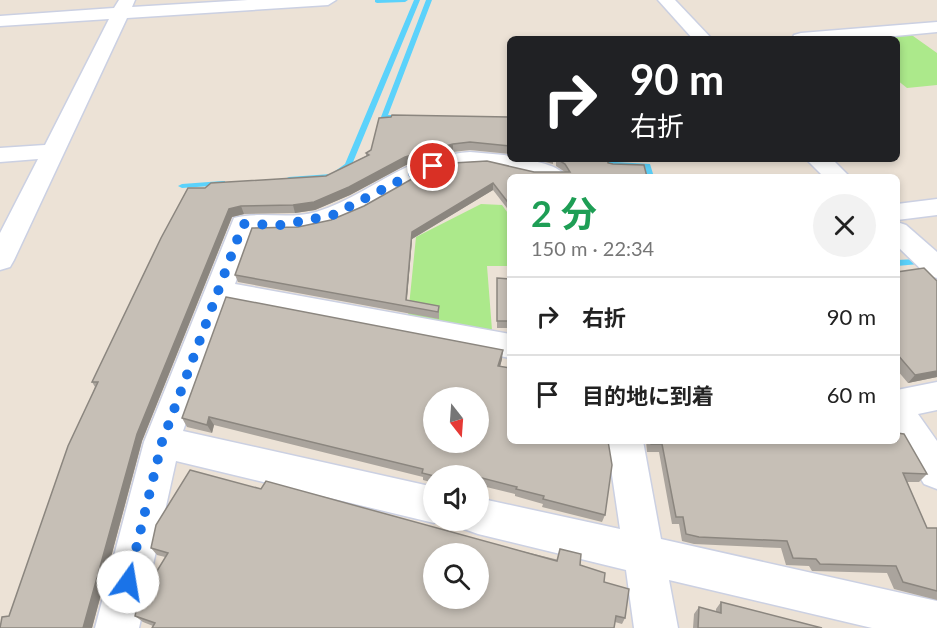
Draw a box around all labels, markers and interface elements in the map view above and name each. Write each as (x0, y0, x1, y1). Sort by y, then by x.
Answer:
text: 90 m (630, 54, 724, 104)
icon: right (531, 60, 609, 138)
text: 右折 (630, 109, 684, 142)
pin (407, 140, 458, 191)
icon: arrive (416, 149, 449, 182)
text: 2 分 (531, 191, 597, 235)
button: close (813, 194, 876, 257)
text: 150 m · 22:34 (531, 236, 654, 260)
icon: right (531, 300, 564, 333)
text: 90 m (827, 303, 876, 330)
text: 右折 (582, 304, 626, 331)
icon: arrive (531, 378, 564, 411)
text: 60 m (827, 381, 876, 408)
text: 目的地に到着 (582, 382, 714, 409)
north arrow (423, 387, 489, 453)
map controls (423, 387, 489, 609)
button: sound (423, 465, 489, 531)
button: search (423, 543, 489, 609)
position arrow (96, 550, 160, 614)

